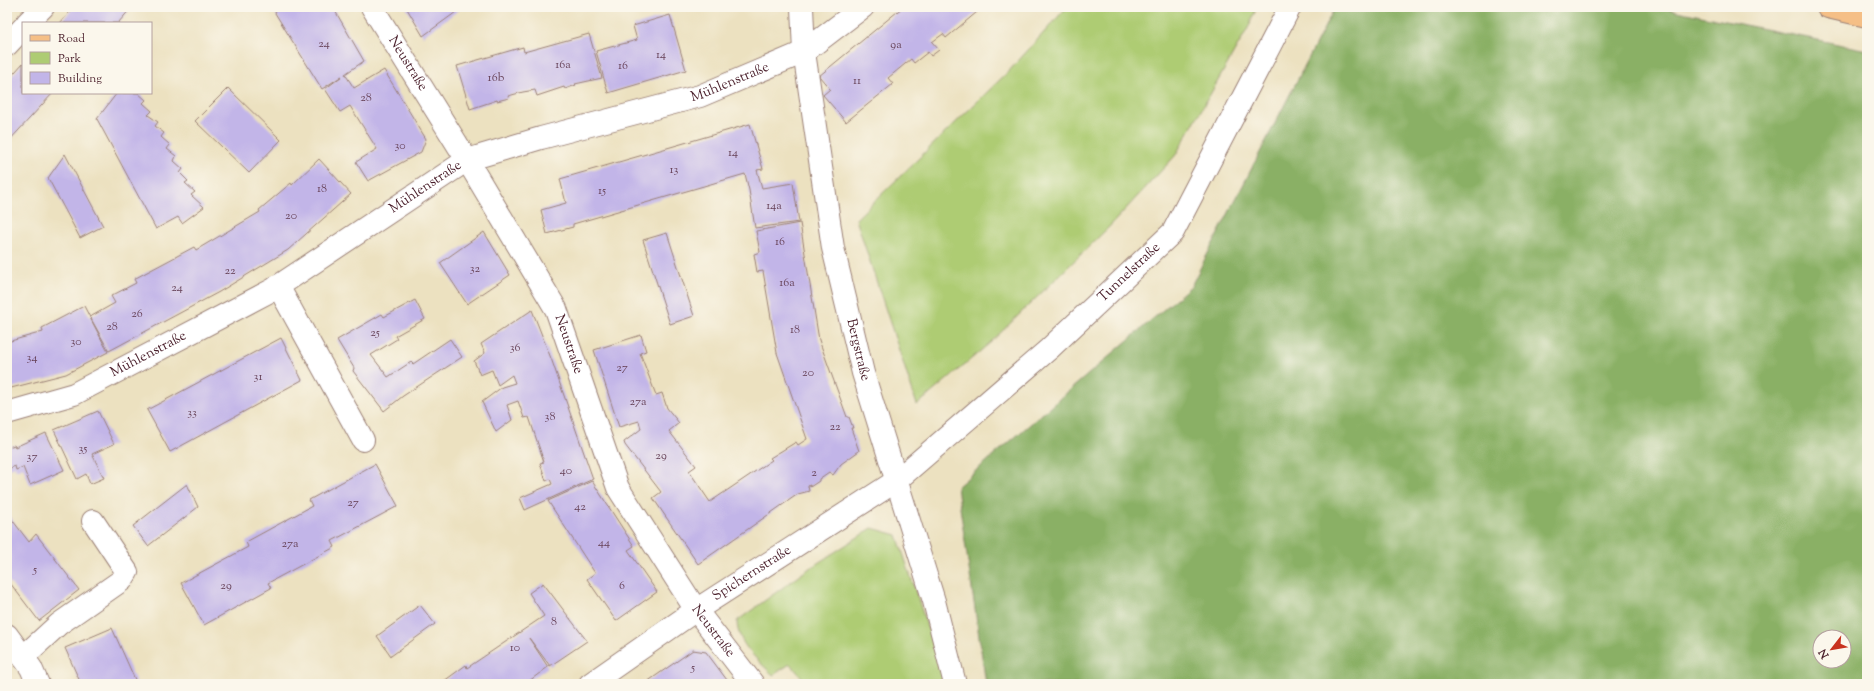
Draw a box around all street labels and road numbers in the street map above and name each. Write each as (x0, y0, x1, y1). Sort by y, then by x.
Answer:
street label: Neustraße (383, 33, 432, 95)
street label: Mühlenstraße (689, 58, 772, 108)
street label: Mühlenstraße (385, 156, 466, 219)
street label: Tunnelstraße (1094, 239, 1165, 308)
street label: Neustraße (549, 312, 588, 377)
street label: Bergstraße (840, 317, 875, 384)
street label: Mühlenstraße (107, 327, 190, 383)
street label: Spichernstraße (709, 541, 795, 607)
street label: Neustraße (686, 601, 739, 662)

